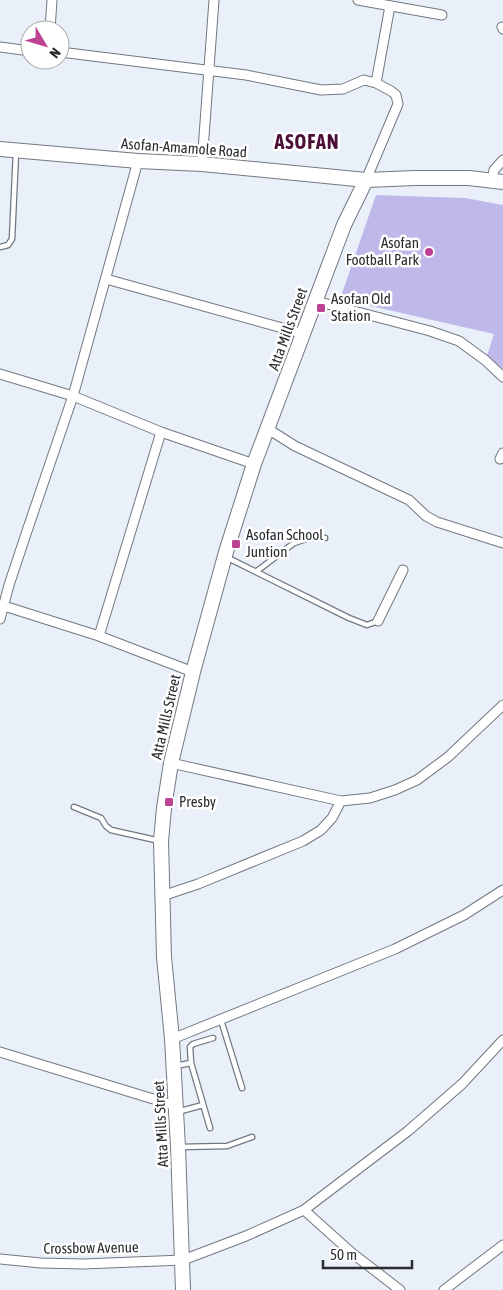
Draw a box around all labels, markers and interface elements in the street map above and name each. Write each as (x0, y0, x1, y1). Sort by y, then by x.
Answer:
north arrow (20, 20, 70, 70)
text: N (46, 45, 64, 61)
district label: ASOFAN (273, 130, 340, 153)
street label: Asofan-Amamole Road (121, 135, 248, 160)
place label: Asofan Football Park (346, 234, 419, 268)
marker: Asofan Football Park (423, 246, 435, 258)
street label: Atta Mills Street (265, 285, 310, 372)
place label: Asofan Old Station (331, 290, 391, 324)
marker: Asofan Old Station (315, 302, 327, 314)
place label: Asofan School Juntion (246, 526, 323, 560)
marker: Asofan School Juntion (230, 538, 242, 550)
street label: Atta Mills Street (147, 673, 184, 761)
place label: Presby (179, 793, 216, 810)
marker: Presby (163, 796, 175, 808)
street label: Atta Mills Street (150, 1080, 171, 1168)
street label: Crossbow Avenue (43, 1238, 139, 1257)
scale bar (323, 1238, 412, 1270)
text: 50 m (330, 1246, 357, 1263)

